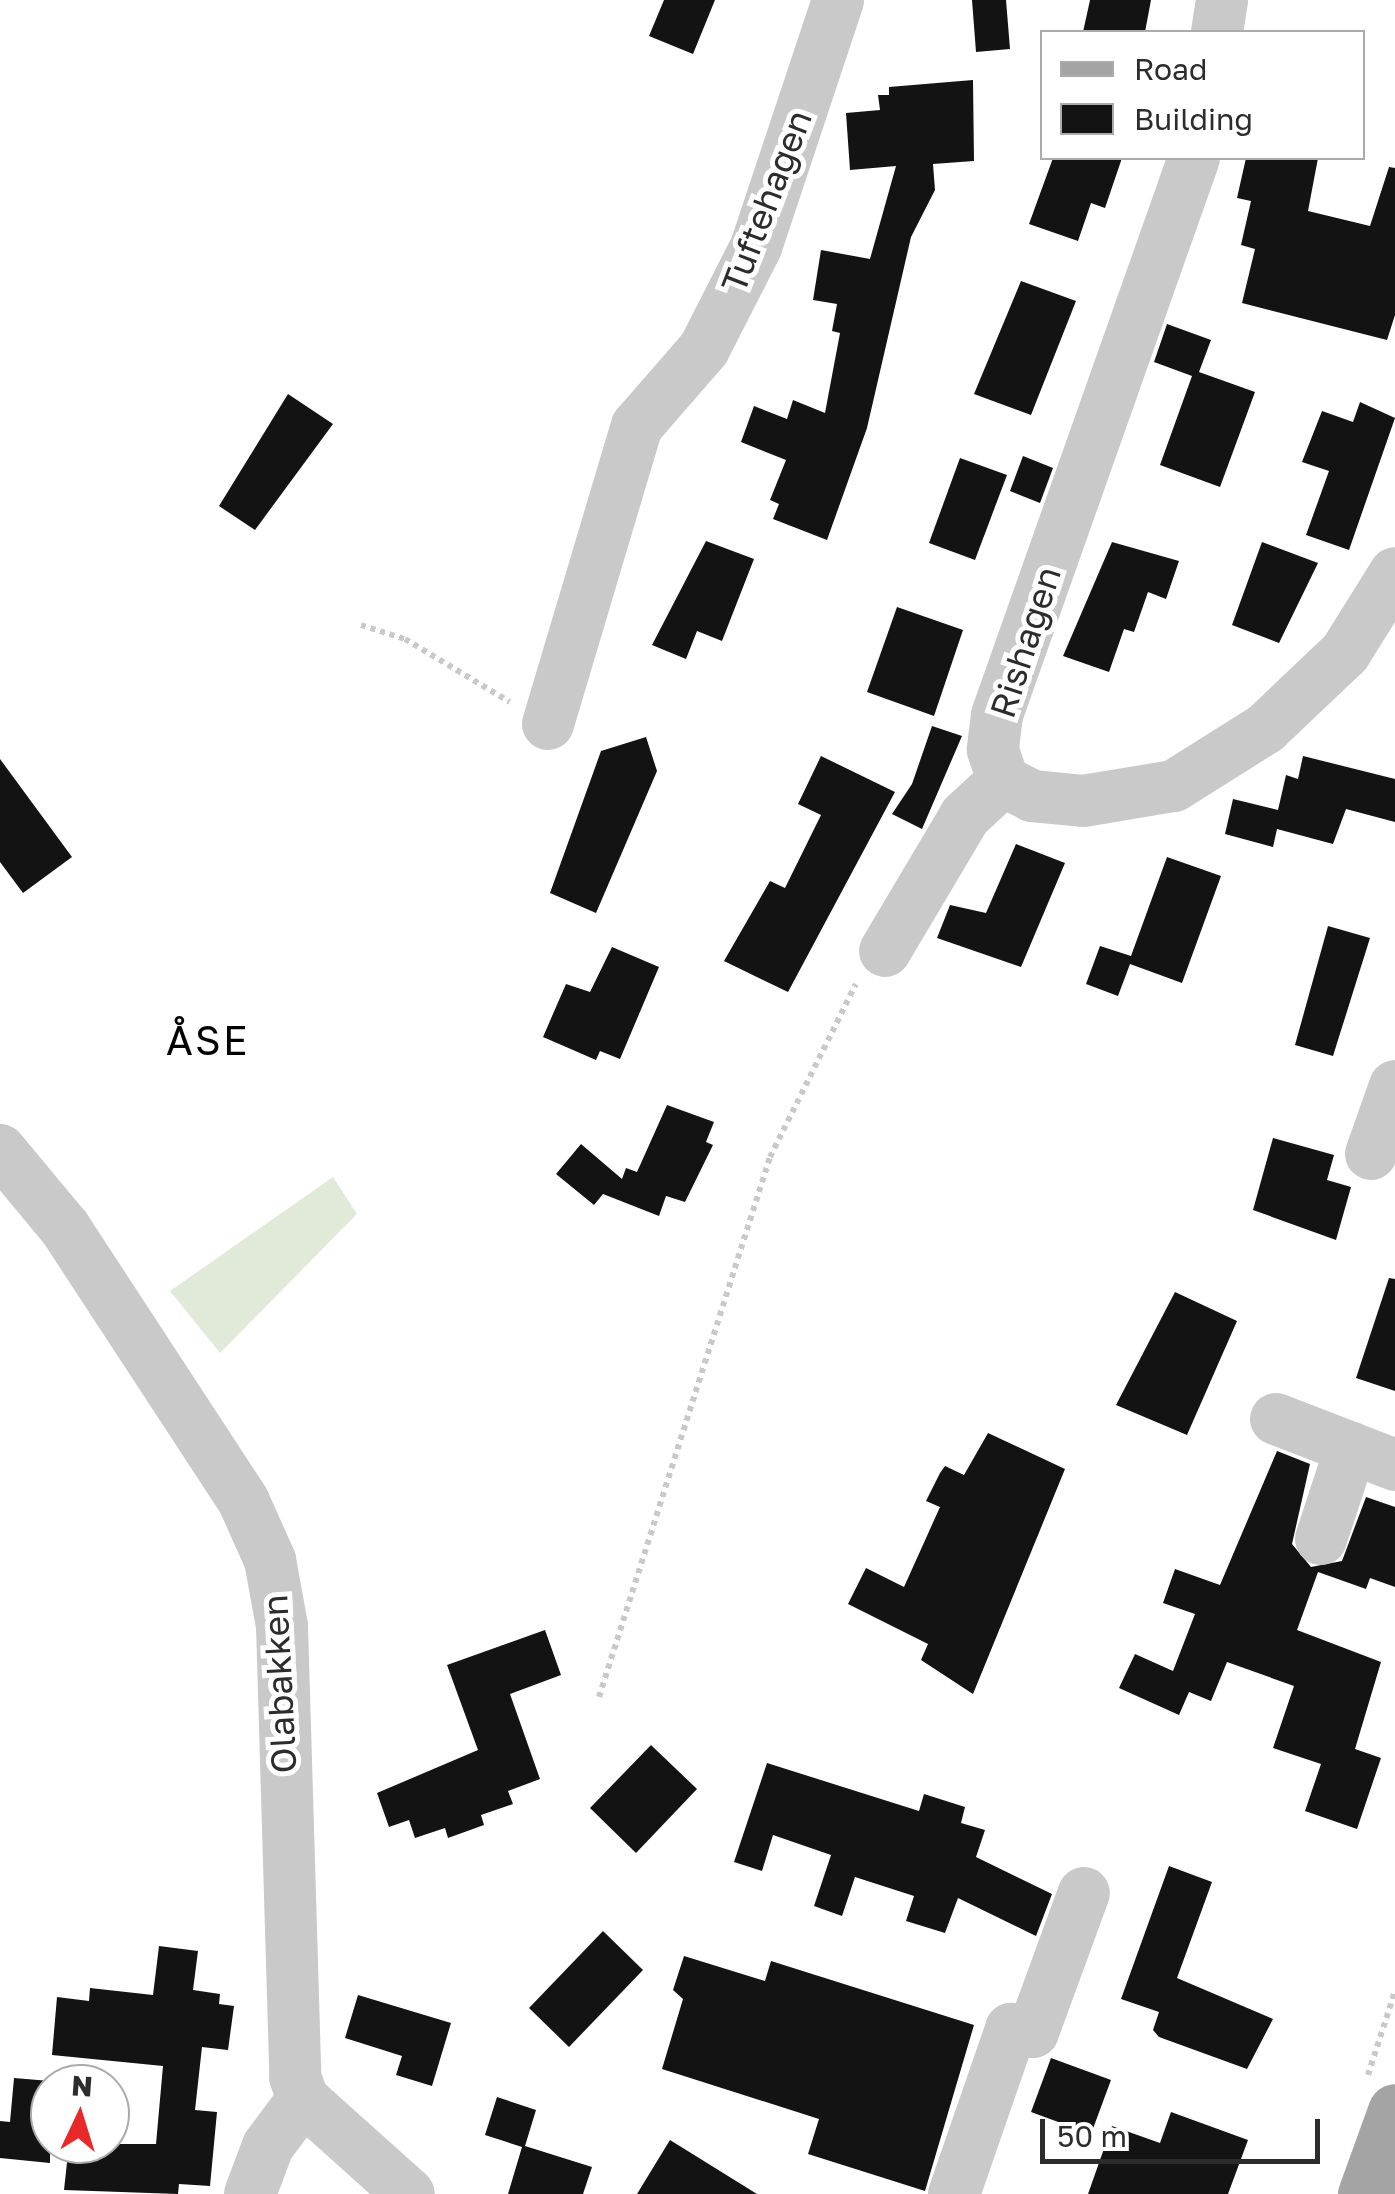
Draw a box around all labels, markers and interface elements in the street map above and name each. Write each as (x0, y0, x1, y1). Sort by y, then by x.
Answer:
legend (1040, 30, 1365, 160)
text: Road (1134, 51, 1208, 87)
text: Building (1134, 101, 1253, 137)
street label: Tuftehagen (712, 104, 820, 298)
street label: Rishagen (981, 561, 1069, 723)
district label: ÅSE (166, 1016, 250, 1064)
street label: Olabakken (253, 1594, 305, 1774)
north arrow (30, 2064, 130, 2164)
text: N (70, 2068, 94, 2103)
scale bar (1045, 2099, 1325, 2161)
text: 50 m (1057, 2118, 1127, 2154)

